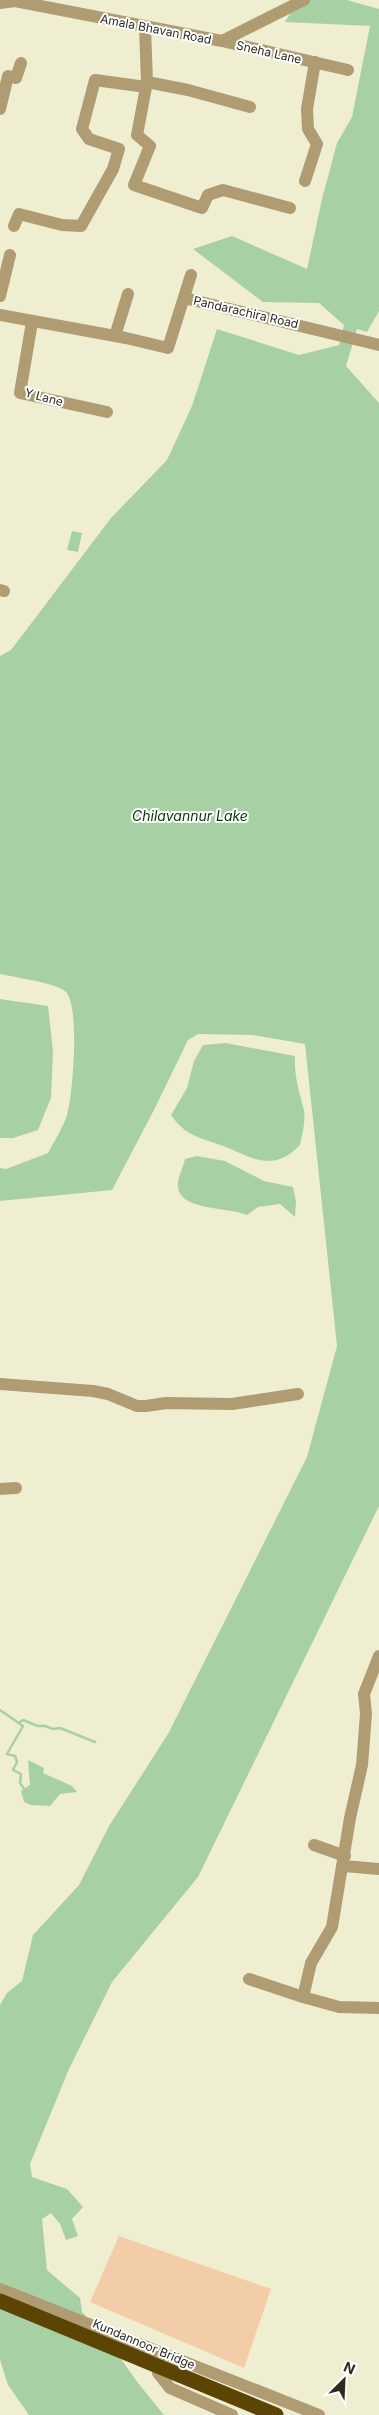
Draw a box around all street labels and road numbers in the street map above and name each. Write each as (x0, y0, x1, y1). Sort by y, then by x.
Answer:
street label: Amala Bhavan Road (99, 11, 213, 47)
street label: Sneha Lane (235, 37, 303, 67)
street label: Pandarachira Road (192, 293, 300, 331)
street label: Y Lane (23, 385, 65, 409)
street label: Kundannoor Bridge (91, 2316, 197, 2372)

